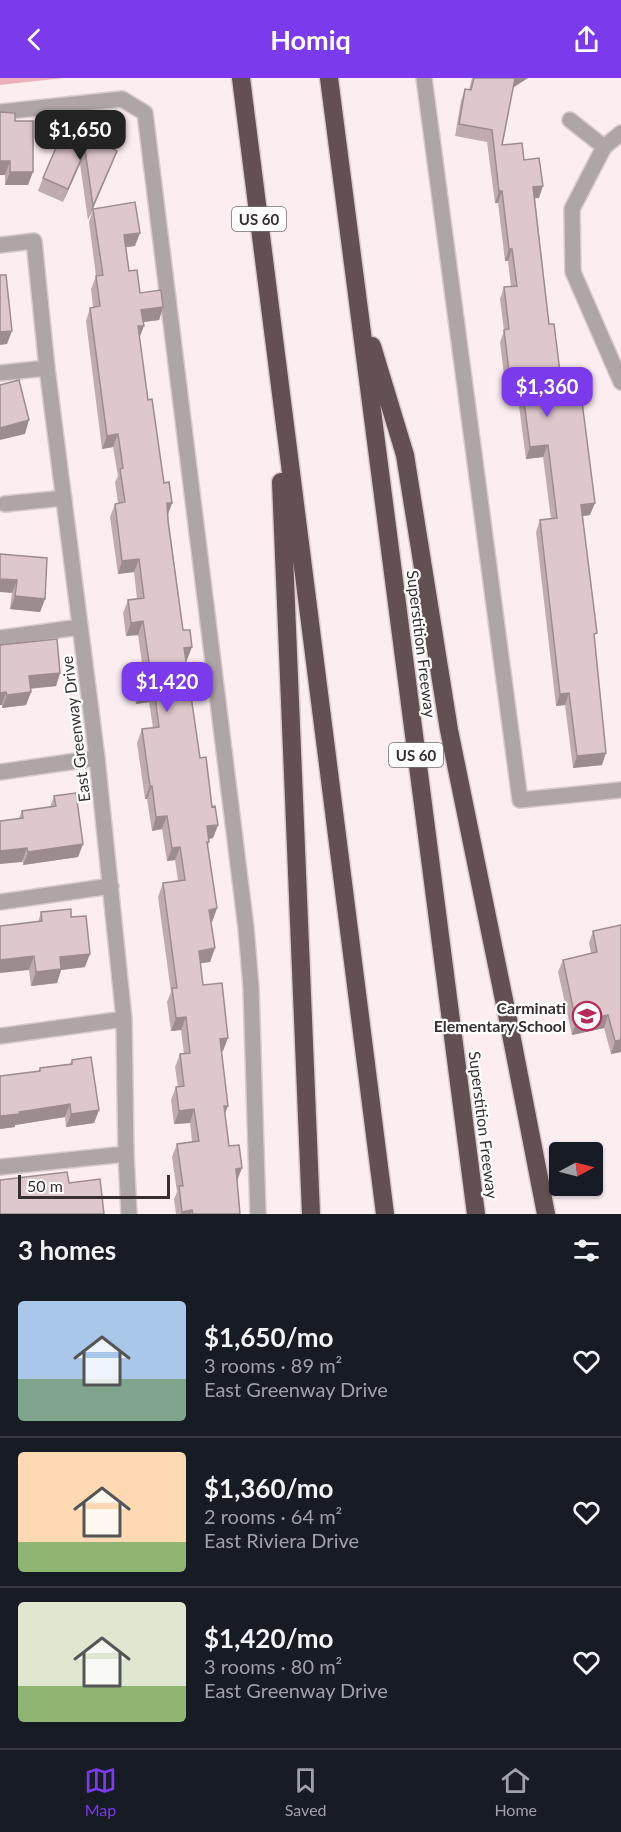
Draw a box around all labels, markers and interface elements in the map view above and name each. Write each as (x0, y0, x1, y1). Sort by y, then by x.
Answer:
icon: back (18, 23, 51, 56)
text: Homiq (270, 23, 351, 56)
icon: share (570, 23, 603, 56)
pin: $1,650 (31, 110, 129, 161)
text: $1,650 (49, 117, 111, 141)
road number: US 60 (232, 207, 286, 231)
pin: $1,360 (498, 367, 596, 418)
text: $1,360 (516, 374, 578, 398)
street label: Superstition Freeway (404, 569, 441, 720)
street label: East Greenway Drive (57, 655, 93, 803)
pin: $1,420 (118, 662, 216, 713)
text: $1,420 (136, 669, 198, 693)
road number: US 60 (389, 743, 443, 767)
place label: Carminati Elementary School (434, 998, 566, 1035)
school or university icon: Carminati Elementary School (571, 1000, 603, 1032)
street label: Superstition Freeway (466, 1050, 503, 1201)
north arrow (549, 1142, 603, 1196)
map controls (549, 1142, 603, 1196)
scale bar (18, 1172, 170, 1200)
text: 50 m (27, 1176, 63, 1195)
text: 3 homes (18, 1234, 116, 1266)
icon: filters (570, 1234, 603, 1267)
text: $1,650/mo (204, 1321, 334, 1353)
icon: home (66, 1325, 138, 1397)
icon: heart (570, 1345, 603, 1378)
text: 3 rooms · 89 m² (204, 1353, 342, 1377)
text: East Greenway Drive (204, 1377, 388, 1401)
text: $1,360/mo (204, 1472, 334, 1504)
icon: home (66, 1476, 138, 1548)
icon: heart (570, 1496, 603, 1529)
text: 2 rooms · 64 m² (204, 1504, 342, 1528)
text: East Riviera Drive (204, 1528, 359, 1552)
text: $1,420/mo (204, 1622, 334, 1654)
icon: home (66, 1626, 138, 1698)
icon: heart (570, 1646, 603, 1679)
text: 3 rooms · 80 m² (204, 1654, 342, 1678)
text: East Greenway Drive (204, 1678, 388, 1702)
tab: Map (84, 1764, 117, 1819)
tab: Saved (285, 1764, 327, 1819)
tab: Home (494, 1764, 537, 1819)

